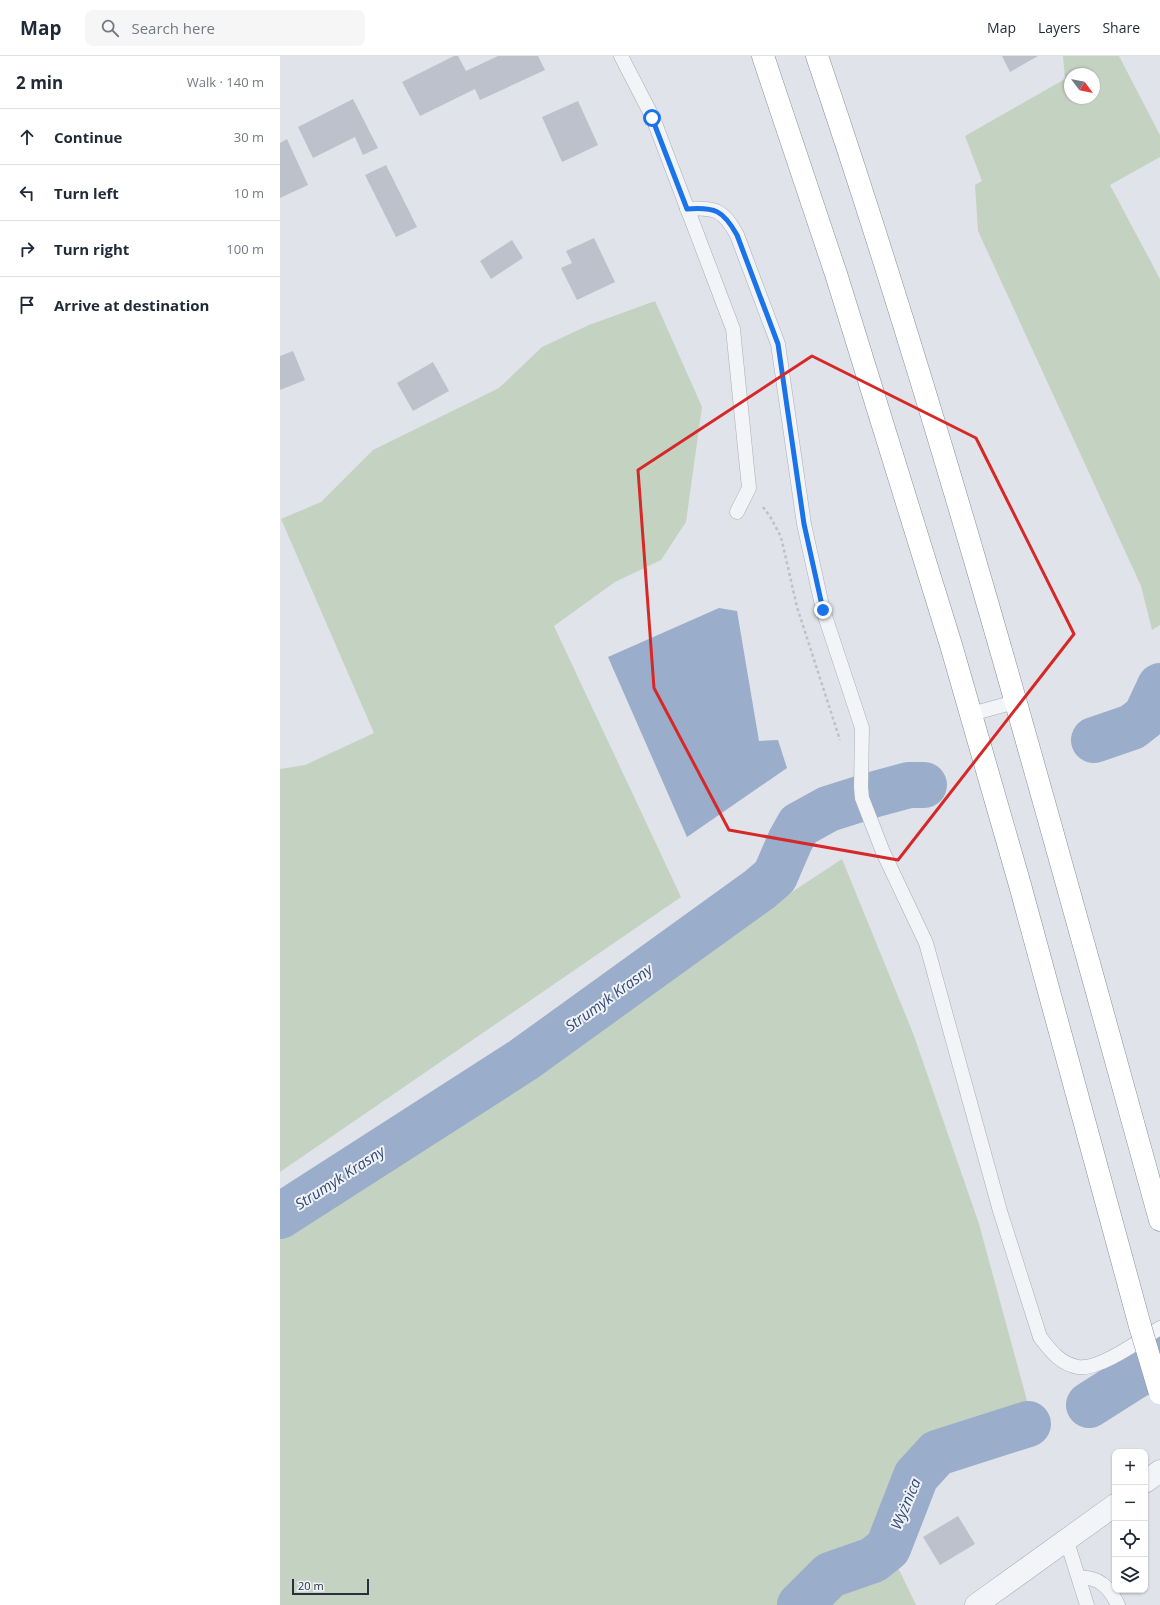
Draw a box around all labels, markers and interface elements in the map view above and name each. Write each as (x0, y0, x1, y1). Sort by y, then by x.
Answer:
search box (85, 10, 365, 46)
text: Map (20, 15, 61, 41)
icon: search (99, 17, 121, 39)
text: Search here (131, 18, 215, 38)
text: Map (987, 18, 1016, 37)
text: Layers (1038, 18, 1080, 37)
text: Share (1102, 18, 1140, 37)
north arrow (1064, 68, 1100, 104)
text: 2 min (16, 71, 63, 94)
text: Walk · 140 m (187, 73, 264, 91)
route start (643, 109, 661, 127)
icon: ahead (16, 126, 38, 148)
text: Continue (54, 127, 122, 147)
text: 30 m (234, 128, 264, 146)
icon: left (16, 182, 38, 204)
text: Turn left (54, 183, 119, 203)
text: 10 m (234, 184, 264, 202)
icon: right (16, 238, 38, 260)
text: Turn right (54, 239, 129, 259)
text: 100 m (226, 240, 264, 258)
icon: arrive (16, 294, 38, 316)
text: Arrive at destination (54, 295, 209, 315)
route end (814, 601, 832, 619)
water label: Strumyk Krasny (561, 958, 657, 1036)
water label: Strumyk Krasny (291, 1140, 389, 1214)
map controls (1112, 1449, 1148, 1593)
button: + (1112, 1449, 1148, 1485)
water label: Wyżnica (885, 1474, 925, 1532)
button: − (1112, 1485, 1148, 1521)
button: locate (1112, 1521, 1148, 1557)
button: layers (1112, 1557, 1148, 1593)
scale bar (292, 1577, 369, 1596)
text: 20 m (298, 1578, 324, 1593)

